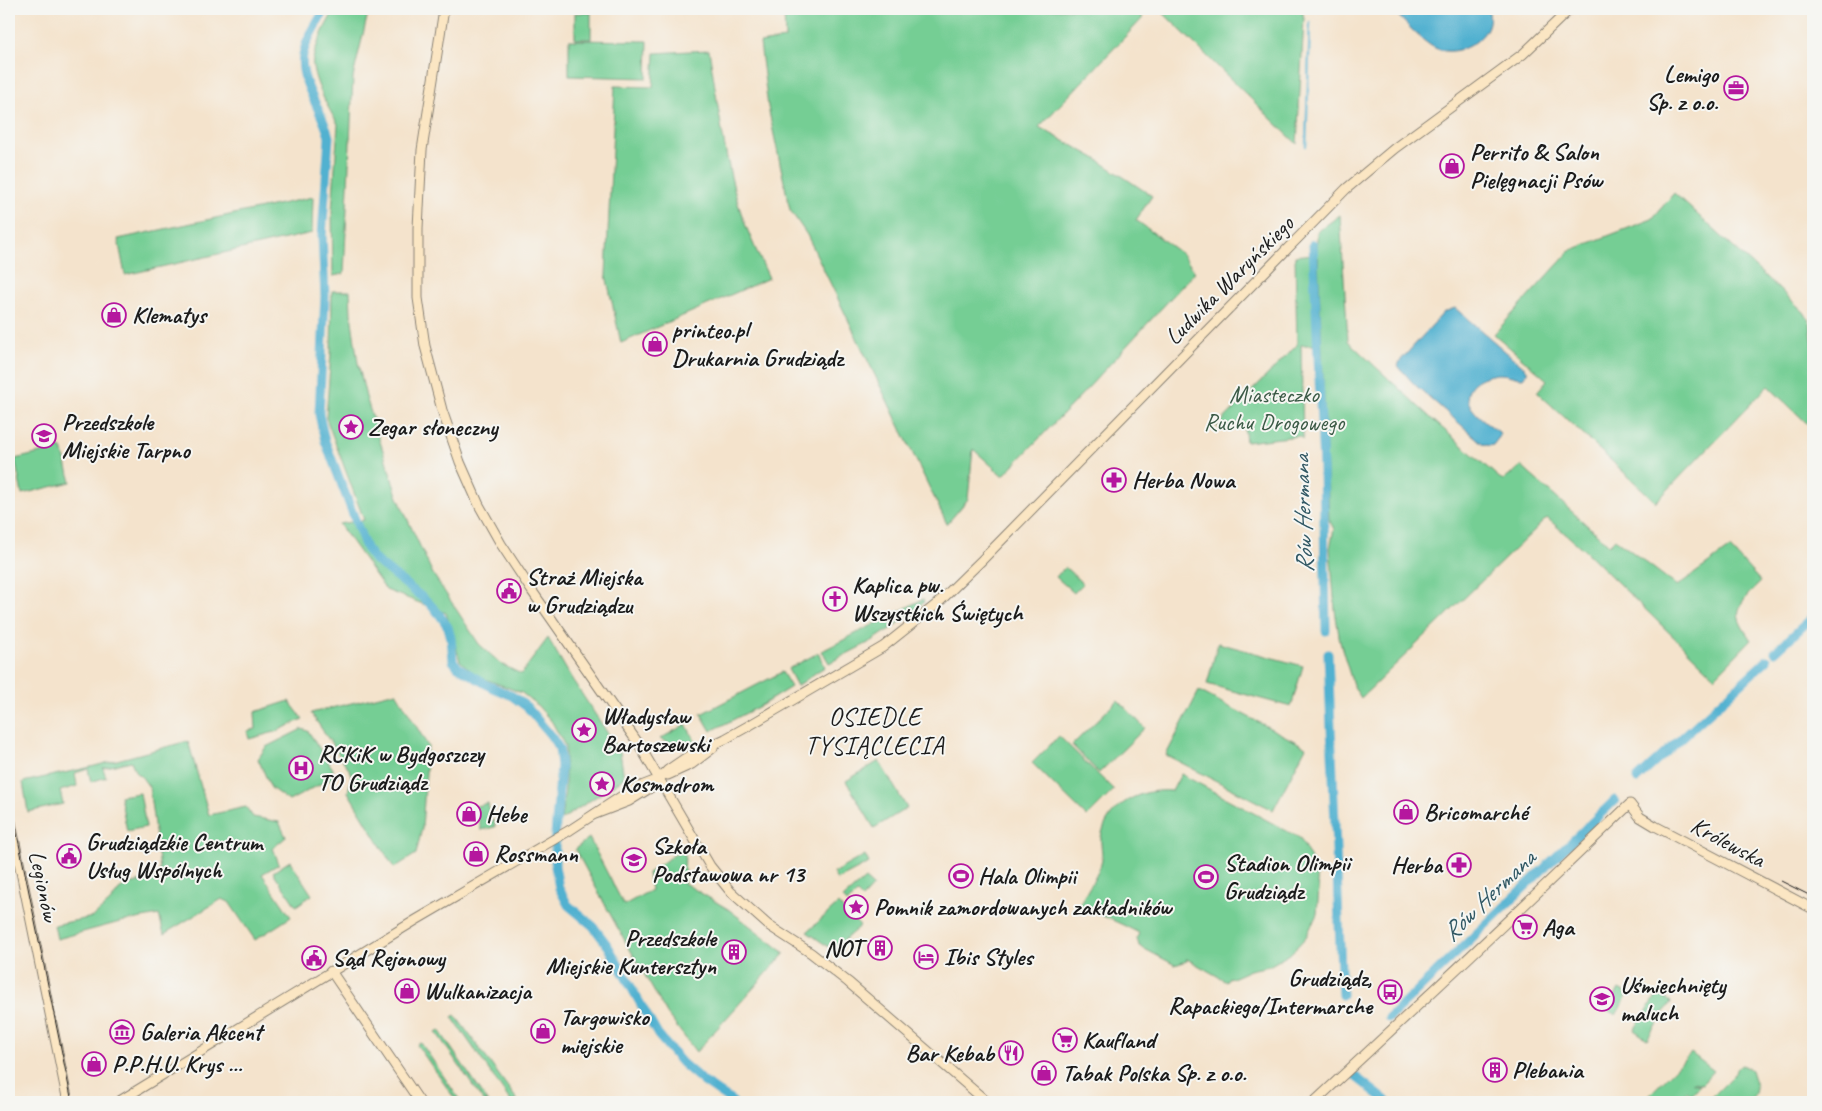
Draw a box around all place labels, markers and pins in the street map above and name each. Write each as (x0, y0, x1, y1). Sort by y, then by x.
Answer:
place label: Lemigo Sp. z o.o. (1646, 59, 1720, 117)
office icon: Lemigo Sp. z o.o. (1723, 75, 1749, 101)
place label: Perrito & Salon Pielęgnacji Psów (1470, 137, 1604, 195)
shop icon: Perrito & Salon Pielęgnacji Psów (1439, 153, 1465, 179)
place label: Klematys (132, 300, 208, 330)
shop icon: Klematys (101, 302, 127, 328)
place label: printeo.pl Drukarnia Grudziądz (672, 315, 845, 373)
shop icon: printeo.pl Drukarnia Grudziądz (642, 331, 668, 357)
place label: Przedszkole Miejskie Tarpno (62, 407, 192, 465)
place label: Zegar słoneczny (368, 412, 499, 442)
place icon: Zegar słoneczny (338, 414, 364, 440)
school or university icon: Przedszkole Miejskie Tarpno (31, 423, 57, 449)
place label: Herba Nowa (1132, 465, 1237, 495)
pharmacy icon: Herba Nowa (1101, 467, 1127, 493)
place label: Straż Miejska w Grudziądzu (526, 562, 644, 620)
place label: Kaplica pw. Wszystkich Świętych (852, 570, 1024, 628)
public building icon: Straż Miejska w Grudziądzu (496, 578, 522, 604)
church icon: Kaplica pw. Wszystkich Świętych (822, 586, 848, 612)
place label: Władysław Bartoszewski (602, 701, 713, 759)
place icon: Władysław Bartoszewski (571, 717, 597, 743)
place label: RCKiK w Bydgoszczy TO Grudziądz (318, 739, 487, 797)
hospital icon: RCKiK w Bydgoszczy TO Grudziądz (288, 755, 314, 781)
place label: Kosmodrom (620, 769, 714, 799)
place icon: Kosmodrom (589, 771, 615, 797)
place label: Bricomarché (1424, 797, 1531, 827)
place label: Hebe (486, 799, 528, 829)
shop icon: Bricomarché (1393, 799, 1419, 825)
shop icon: Hebe (456, 801, 482, 827)
place label: Grudziądzkie Centrum Usług Wspólnych (86, 827, 264, 885)
place label: Szkoła Podstawowa nr 13 (652, 831, 806, 889)
place label: Rossmann (494, 839, 579, 869)
shop icon: Rossmann (463, 841, 489, 867)
public building icon: Grudziądzkie Centrum Usług Wspólnych (56, 843, 82, 869)
school or university icon: Szkoła Podstawowa nr 13 (621, 847, 647, 873)
place label: Stadion Olimpii Grudziądz (1224, 848, 1353, 906)
place label: Herba (1391, 850, 1444, 880)
pharmacy icon: Herba (1446, 852, 1472, 878)
place label: Hala Olimpii (978, 861, 1079, 891)
sports icon: Hala Olimpii (948, 863, 974, 889)
sports icon: Stadion Olimpii Grudziądz (1193, 864, 1219, 890)
place label: Pomnik zamordowanych zakładników (874, 892, 1174, 922)
place icon: Pomnik zamordowanych zakładników (843, 894, 869, 920)
place label: Aga (1542, 912, 1576, 942)
supermarket icon: Aga (1512, 914, 1538, 940)
place label: Przedszkole Miejskie Kuntersztyn (546, 923, 718, 981)
place label: NOT (824, 933, 868, 963)
building icon: NOT (867, 935, 893, 961)
building icon: Przedszkole Miejskie Kuntersztyn (721, 939, 747, 965)
place label: Ibis Styles (944, 942, 1035, 972)
place label: Sąd Rejonowy (332, 943, 447, 973)
hotel icon: Ibis Styles (913, 944, 939, 970)
public building icon: Sąd Rejonowy (301, 945, 327, 971)
place label: Grudziądz, Rapackiego/Intermarche (1168, 963, 1374, 1021)
place label: Uśmiechnięty maluch (1620, 970, 1727, 1028)
place label: Wulkanizacja (424, 976, 533, 1006)
shop icon: Wulkanizacja (394, 978, 420, 1004)
bus stop icon: Grudziądz, Rapackiego/Intermarche (1377, 979, 1403, 1005)
school or university icon: Uśmiechnięty maluch (1589, 986, 1615, 1012)
place label: Targowisko miejskie (560, 1002, 651, 1060)
place label: Galeria Akcent (140, 1017, 266, 1047)
shop icon: Targowisko miejskie (530, 1018, 556, 1044)
museum icon: Galeria Akcent (109, 1019, 135, 1045)
place label: Kaufland (1082, 1025, 1159, 1055)
supermarket icon: Kaufland (1052, 1027, 1078, 1053)
place label: Bar Kebab (906, 1038, 996, 1068)
restaurant icon: Bar Kebab (998, 1040, 1024, 1066)
place label: P.P.H.U. Krys ... (112, 1049, 243, 1079)
shop icon: P.P.H.U. Krys ... (81, 1051, 107, 1077)
place label: Plebania (1512, 1055, 1585, 1085)
building icon: Plebania (1482, 1057, 1508, 1083)
place label: Tabak Polska Sp. z o.o. (1062, 1058, 1248, 1088)
shop icon: Tabak Polska Sp. z o.o. (1031, 1060, 1057, 1086)

